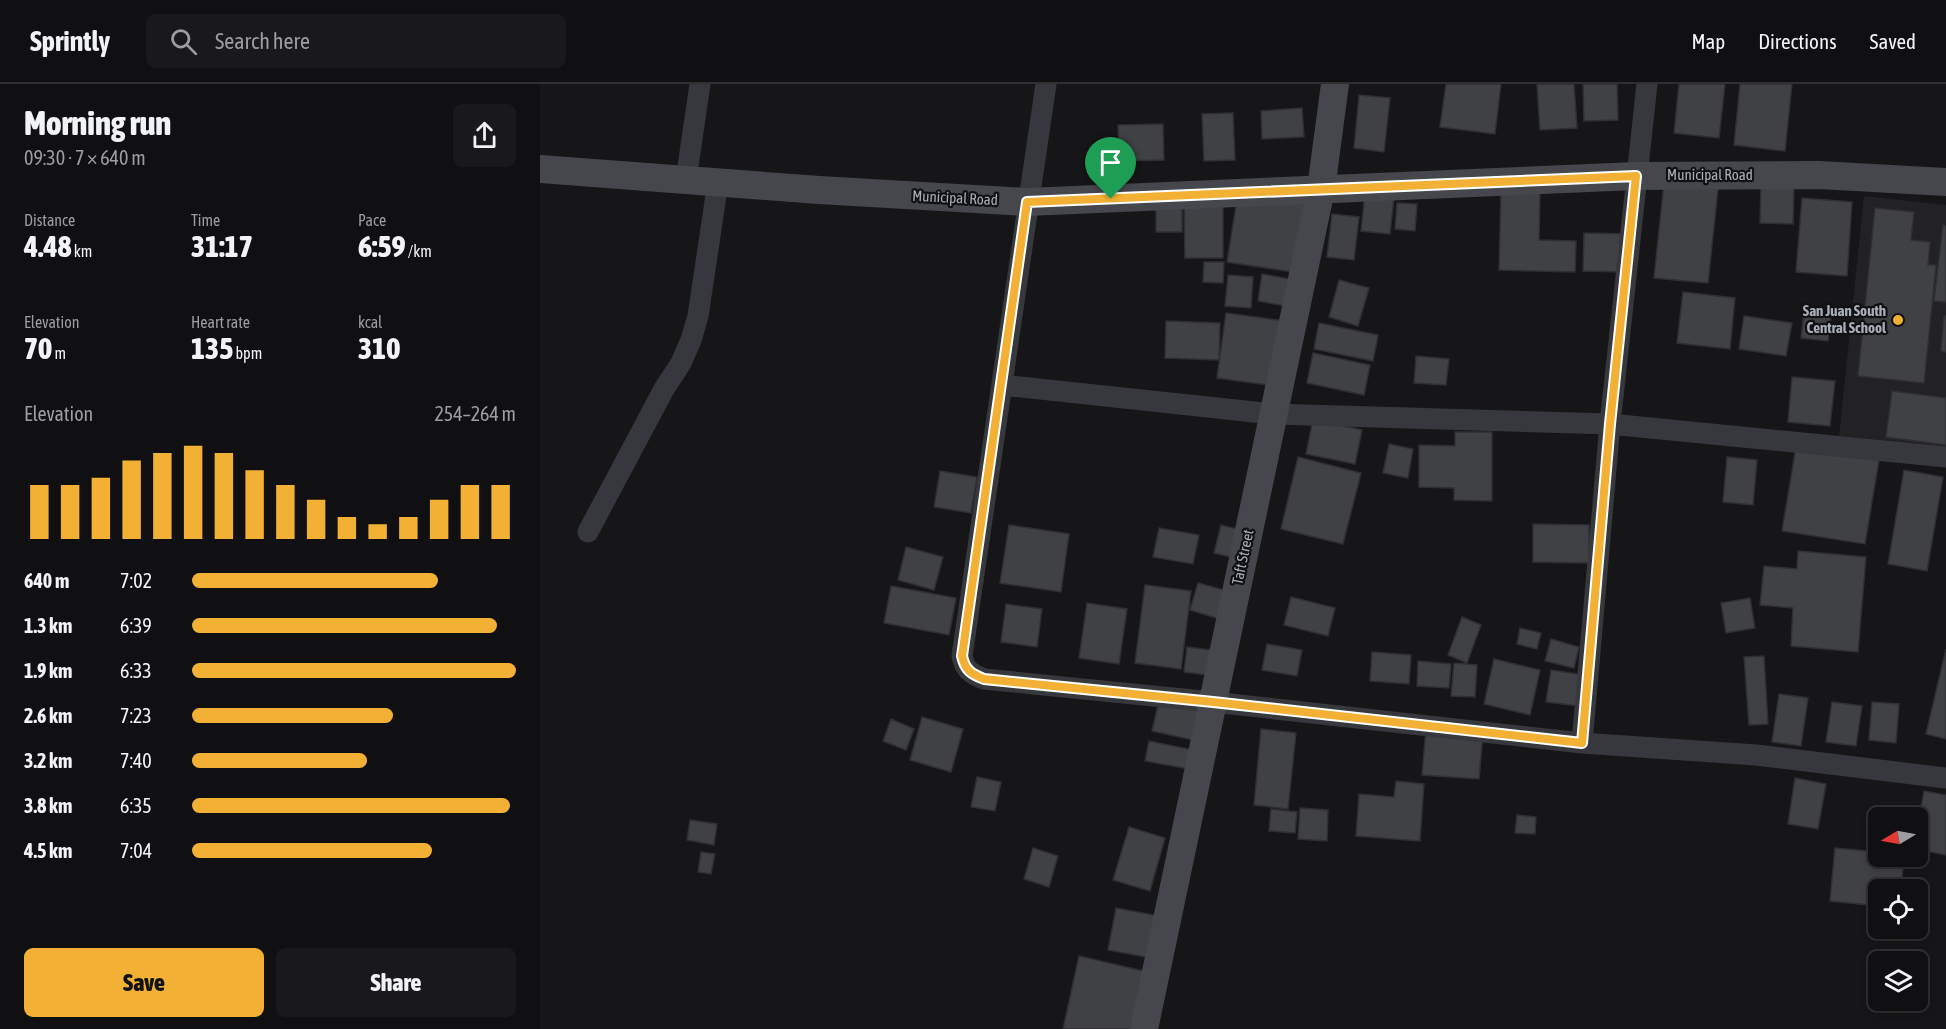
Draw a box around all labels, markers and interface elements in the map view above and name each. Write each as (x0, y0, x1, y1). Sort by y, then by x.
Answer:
search box (146, 14, 566, 68)
text: Sprintly (30, 25, 110, 57)
icon: search (167, 25, 200, 58)
text: Search here (215, 28, 310, 54)
text: Map (1691, 29, 1725, 53)
text: Directions (1758, 29, 1837, 53)
text: Saved (1870, 29, 1916, 53)
text: Morning run (24, 104, 171, 142)
button: share (453, 104, 516, 167)
pin (1085, 137, 1136, 199)
text: 09:30 · 7 × 640 m (24, 146, 146, 169)
icon: arrive (1094, 146, 1127, 179)
street label: Municipal Road (1667, 166, 1753, 183)
street label: Municipal Road (912, 187, 998, 208)
text: Distance (24, 211, 75, 229)
text: Time (191, 211, 220, 229)
text: Pace (358, 211, 386, 229)
text: 4.48 (24, 229, 72, 263)
text: 31:17 (191, 229, 253, 263)
text: 6:59 (358, 229, 406, 263)
text: km (72, 242, 92, 260)
text: /km (406, 242, 432, 260)
place label: San Juan South Central School (1803, 302, 1887, 336)
text: Elevation (24, 313, 79, 331)
text: Heart rate (191, 313, 250, 331)
text: kcal (358, 313, 382, 331)
marker: San Juan South Central School (1891, 313, 1905, 327)
text: 70 (24, 331, 52, 365)
text: 135 (191, 331, 233, 365)
text: 310 (358, 331, 400, 365)
text: m (52, 344, 66, 362)
text: bpm (233, 344, 262, 362)
text: Elevation (24, 402, 93, 425)
text: 254–264 m (434, 402, 516, 425)
street label: Taft Street (1228, 528, 1257, 586)
text: 640 m (24, 569, 69, 592)
text: 7:02 (120, 569, 152, 592)
text: 1.3 km (24, 614, 72, 637)
text: 6:39 (120, 614, 152, 637)
text: 1.9 km (24, 659, 72, 682)
text: 6:33 (120, 659, 152, 682)
text: 2.6 km (24, 704, 72, 727)
text: 7:23 (120, 704, 152, 727)
text: 3.2 km (24, 749, 72, 772)
text: 7:40 (120, 749, 152, 772)
text: 3.8 km (24, 794, 72, 817)
text: 6:35 (120, 794, 152, 817)
north arrow (1868, 807, 1928, 867)
map controls (1868, 807, 1928, 1011)
text: 4.5 km (24, 839, 72, 862)
text: 7:04 (120, 839, 152, 862)
button: locate (1868, 879, 1928, 939)
button: Save (24, 948, 264, 1017)
button: Share (276, 948, 516, 1017)
button: layers (1868, 951, 1928, 1011)

